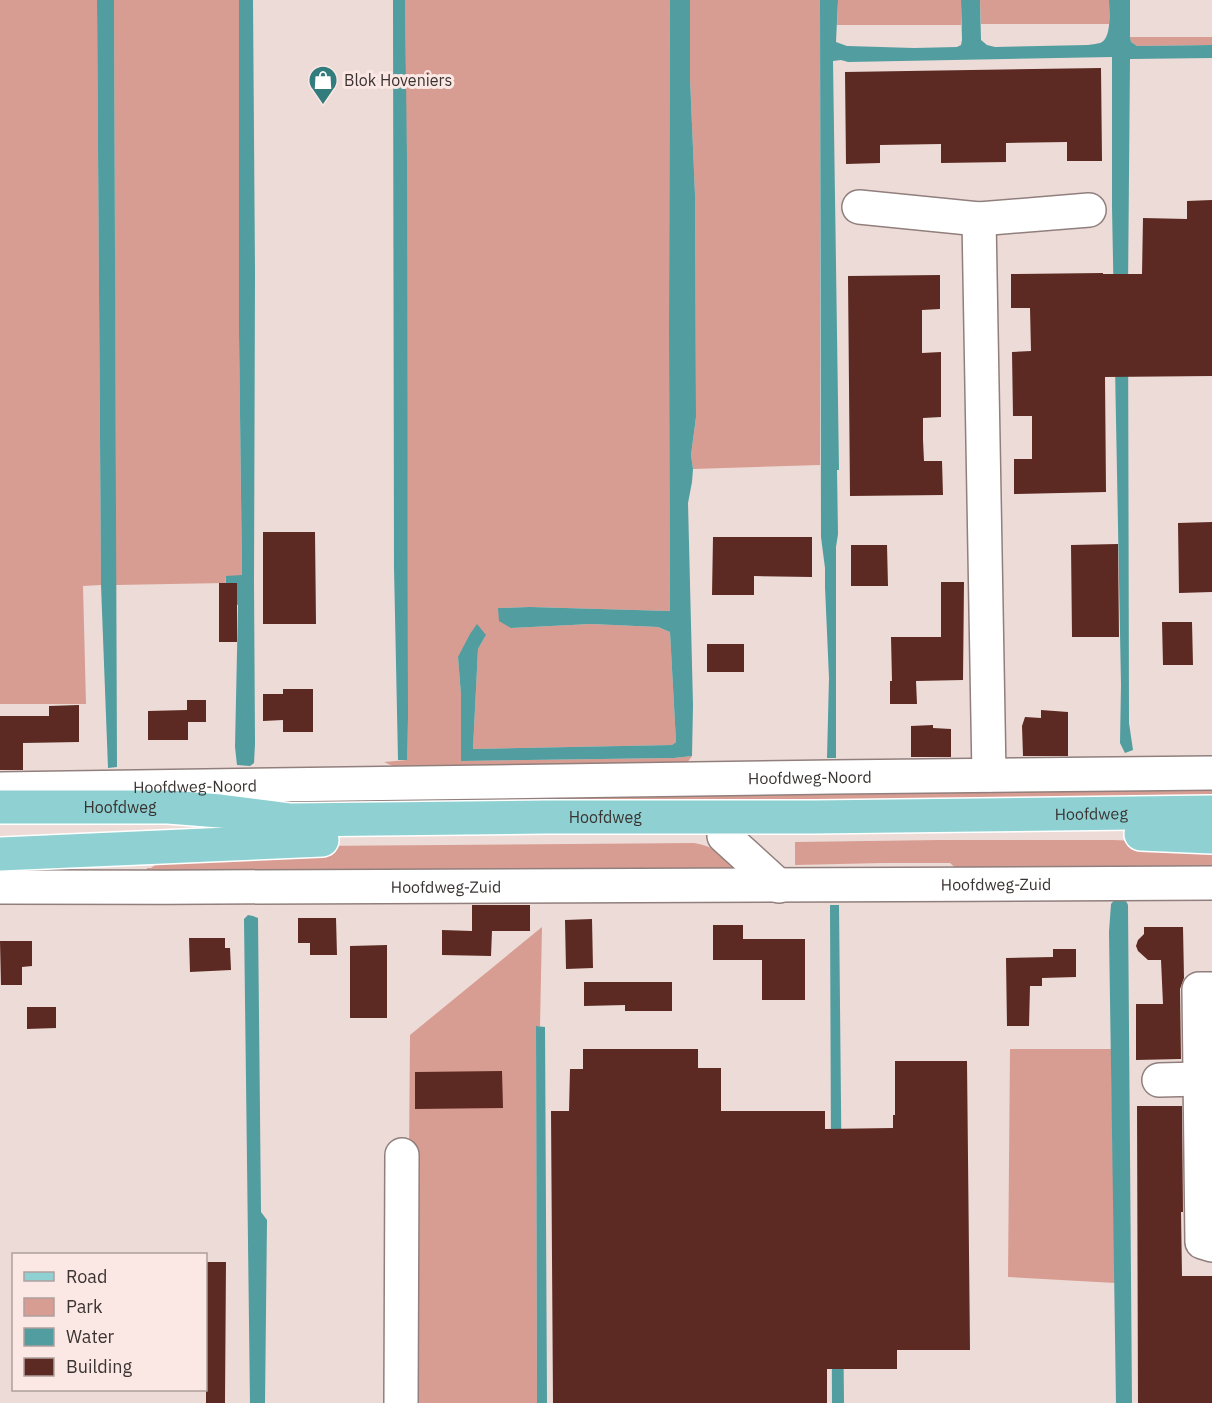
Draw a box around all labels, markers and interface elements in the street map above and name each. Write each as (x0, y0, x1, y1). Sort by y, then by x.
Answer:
shop icon: Blok Hoveniers (307, 64, 339, 106)
place label: Blok Hoveniers (344, 70, 452, 90)
street label: Hoofdweg-Noord (748, 767, 872, 788)
street label: Hoofdweg-Noord (133, 775, 257, 797)
street label: Hoofdweg (83, 797, 157, 817)
street label: Hoofdweg (1055, 803, 1128, 824)
street label: Hoofdweg (569, 807, 642, 827)
street label: Hoofdweg-Zuid (941, 874, 1051, 894)
street label: Hoofdweg-Zuid (391, 877, 501, 897)
legend (12, 1253, 207, 1391)
text: Road (66, 1265, 107, 1288)
text: Park (66, 1295, 103, 1318)
text: Water (66, 1325, 115, 1348)
text: Building (66, 1355, 133, 1378)

